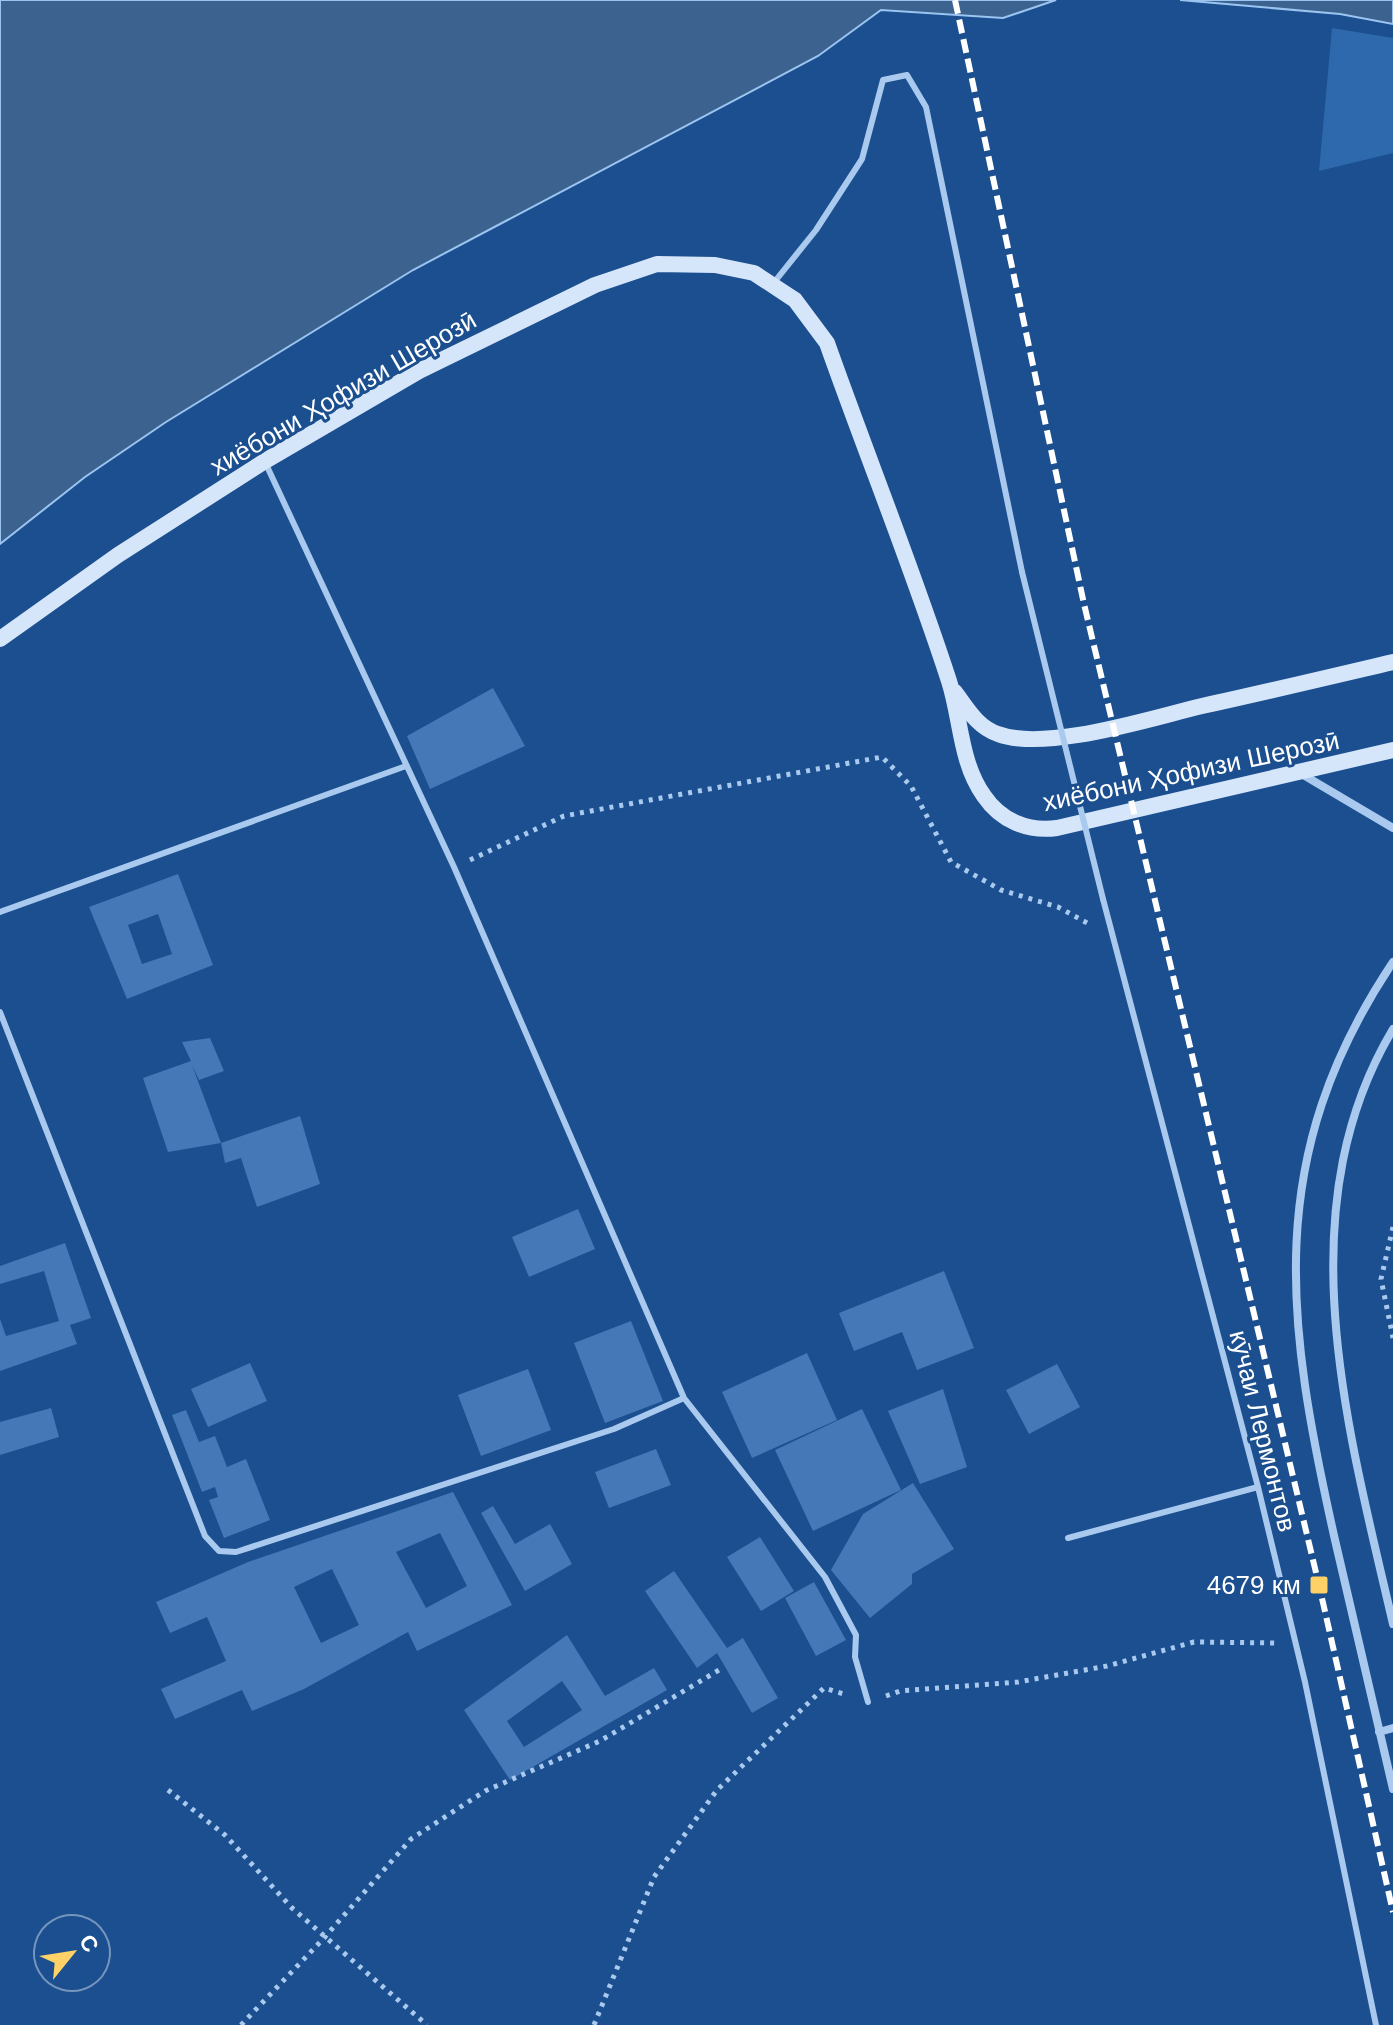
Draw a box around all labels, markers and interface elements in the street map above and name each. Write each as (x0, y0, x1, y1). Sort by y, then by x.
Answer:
street label: хиёбони Ҳофизи Шерозӣ (205, 304, 481, 482)
street label: хиёбони Ҳофизи Шерозӣ (1040, 725, 1342, 817)
street label: кӯчаи Лермонтов (1223, 1327, 1303, 1535)
place label: 4679 км (1207, 1570, 1301, 1600)
marker: 4679 км (1308, 1574, 1330, 1596)
north arrow (32, 1913, 112, 1993)
text: С (74, 1930, 104, 1956)

